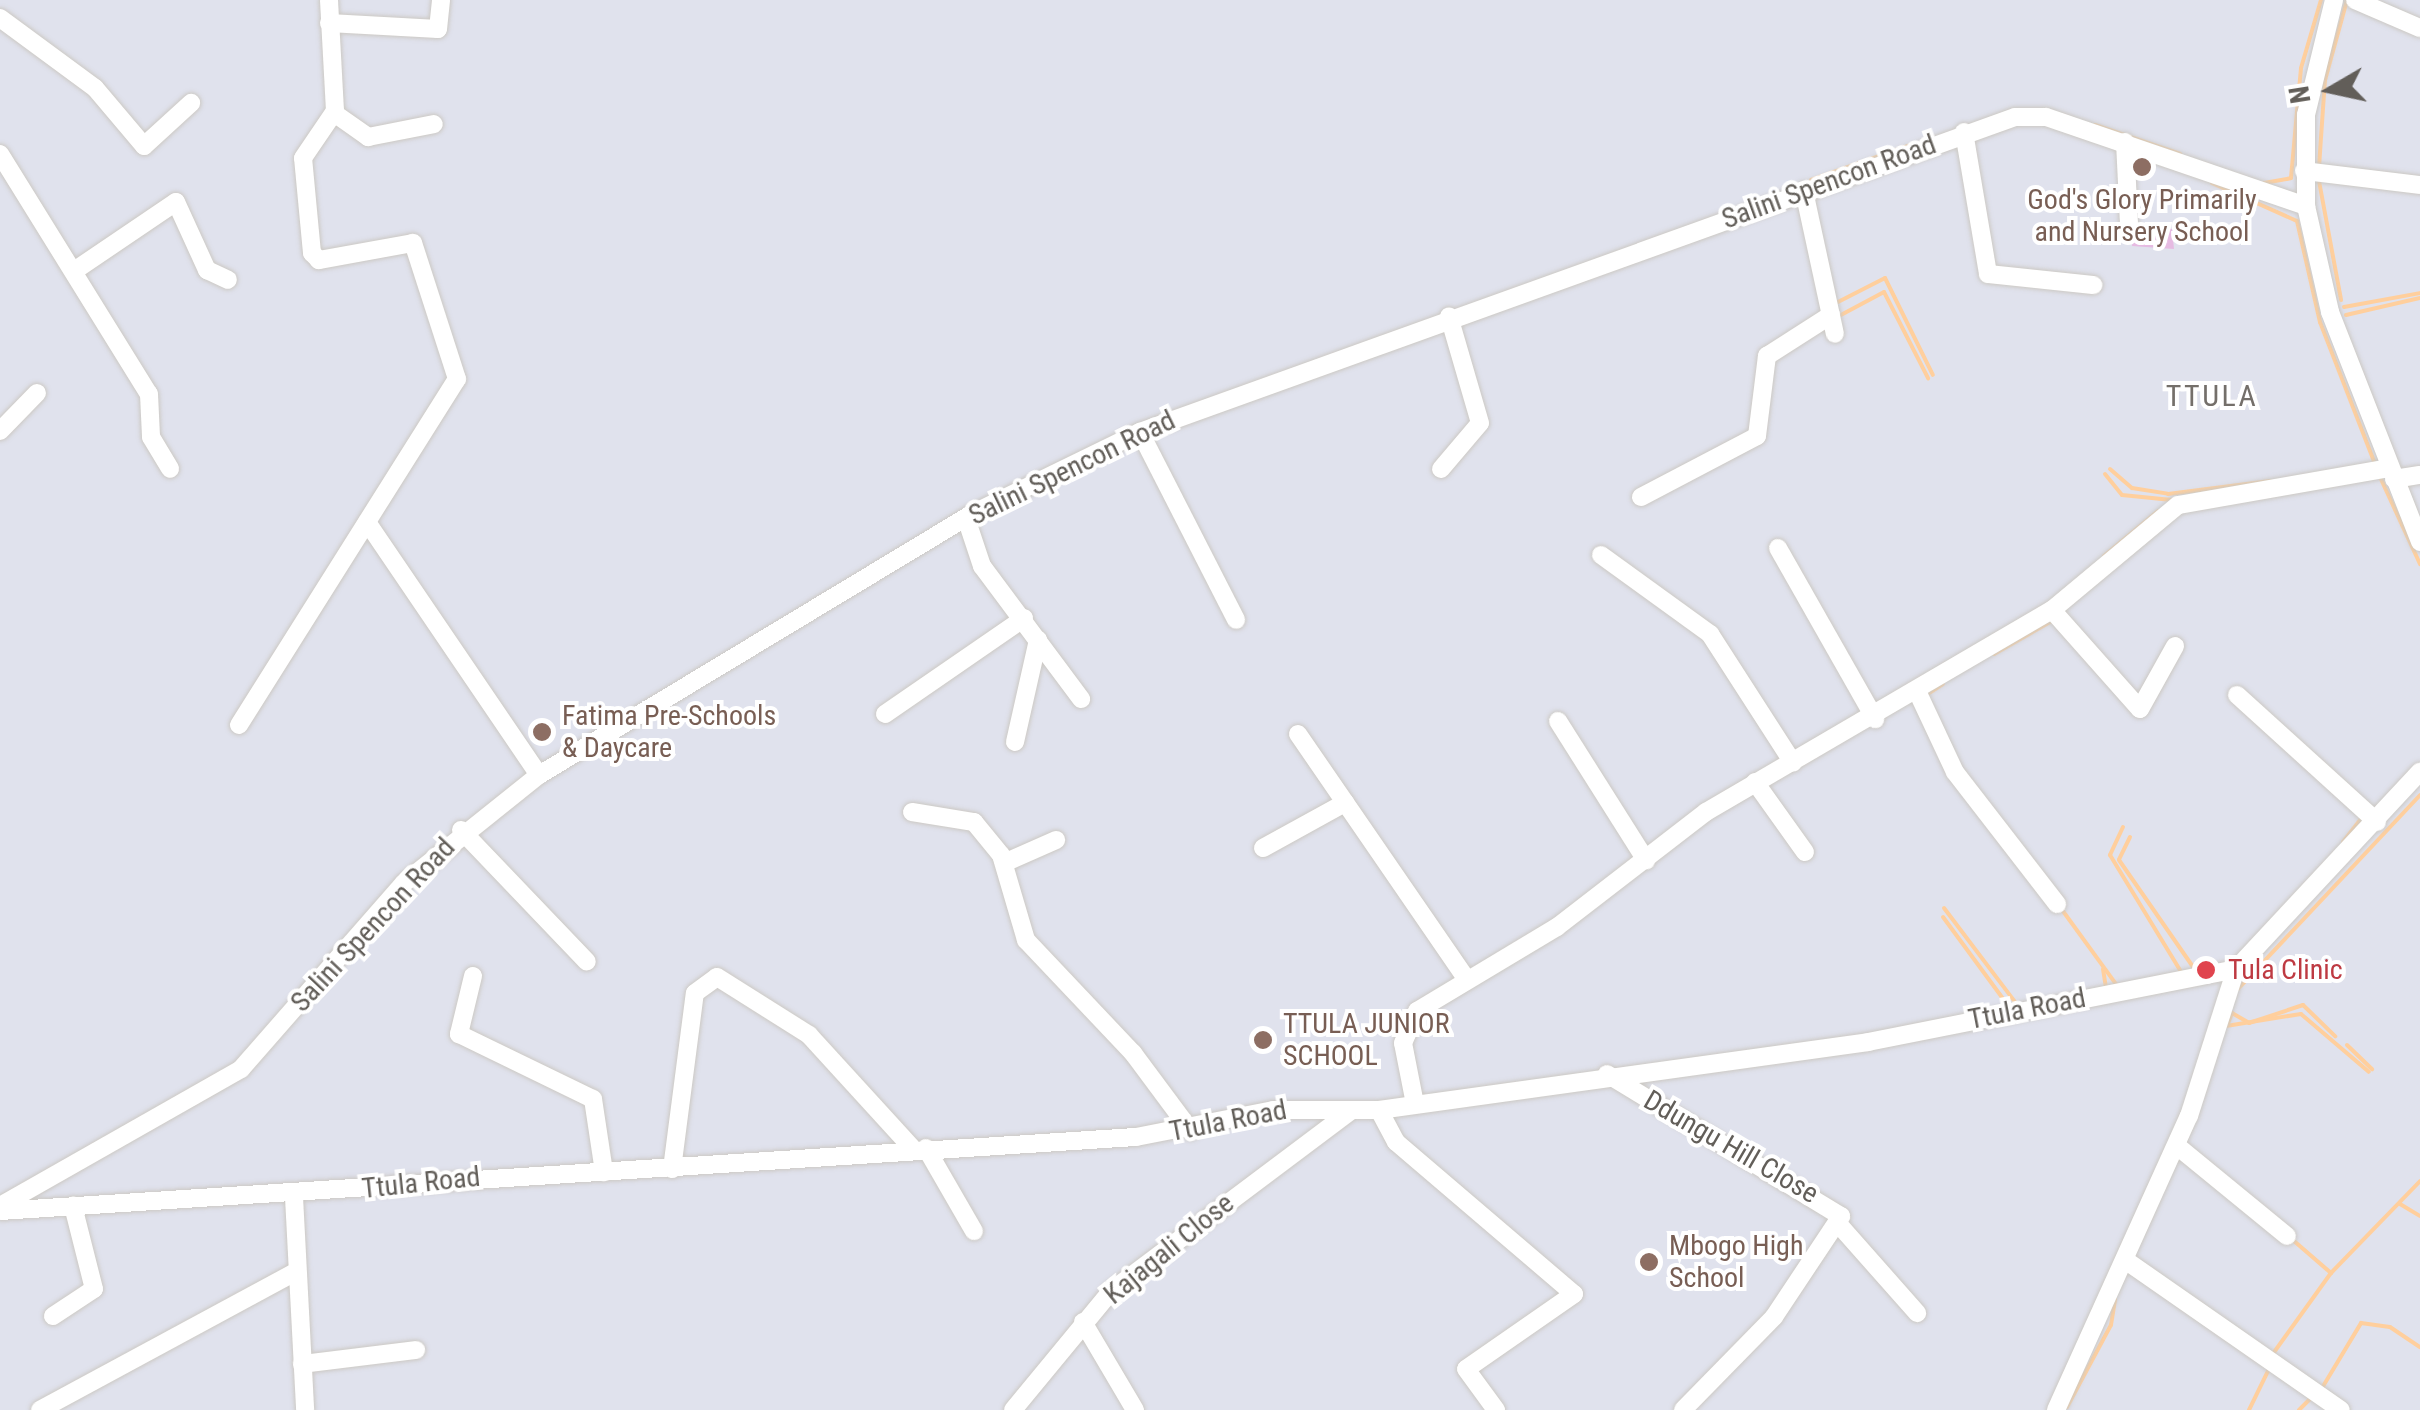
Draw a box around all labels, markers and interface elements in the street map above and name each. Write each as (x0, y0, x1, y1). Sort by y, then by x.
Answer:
north arrow (2280, 40, 2380, 140)
text: N (2282, 84, 2318, 106)
street label: Salini Spencon Road (1717, 128, 1941, 236)
marker: God's Glory Primarily and Nursery School (2131, 156, 2153, 178)
place label: God's Glory Primarily and Nursery School (2027, 183, 2257, 249)
district label: TTULA (2166, 378, 2258, 414)
street label: Salini Spencon Road (963, 403, 1181, 533)
place label: Fatima Pre-Schools & Daycare (562, 699, 776, 765)
marker: Fatima Pre-Schools & Daycare (531, 721, 553, 743)
street label: Salini Spencon Road (284, 831, 462, 1019)
place label: Tula Clinic (2228, 953, 2343, 987)
marker: Tula Clinic (2193, 957, 2219, 983)
street label: Ttula Road (1965, 981, 2089, 1037)
place label: TTULA JUNIOR SCHOOL (1283, 1007, 1450, 1073)
marker: TTULA JUNIOR SCHOOL (1252, 1029, 1274, 1051)
street label: Ddungu Hill Close (1638, 1083, 1824, 1211)
street label: Ttula Road (1166, 1093, 1290, 1149)
street label: Ttula Road (360, 1160, 482, 1206)
street label: Kajagali Close (1097, 1187, 1241, 1311)
place label: Mbogo High School (1669, 1229, 1803, 1295)
marker: Mbogo High School (1638, 1251, 1660, 1273)

